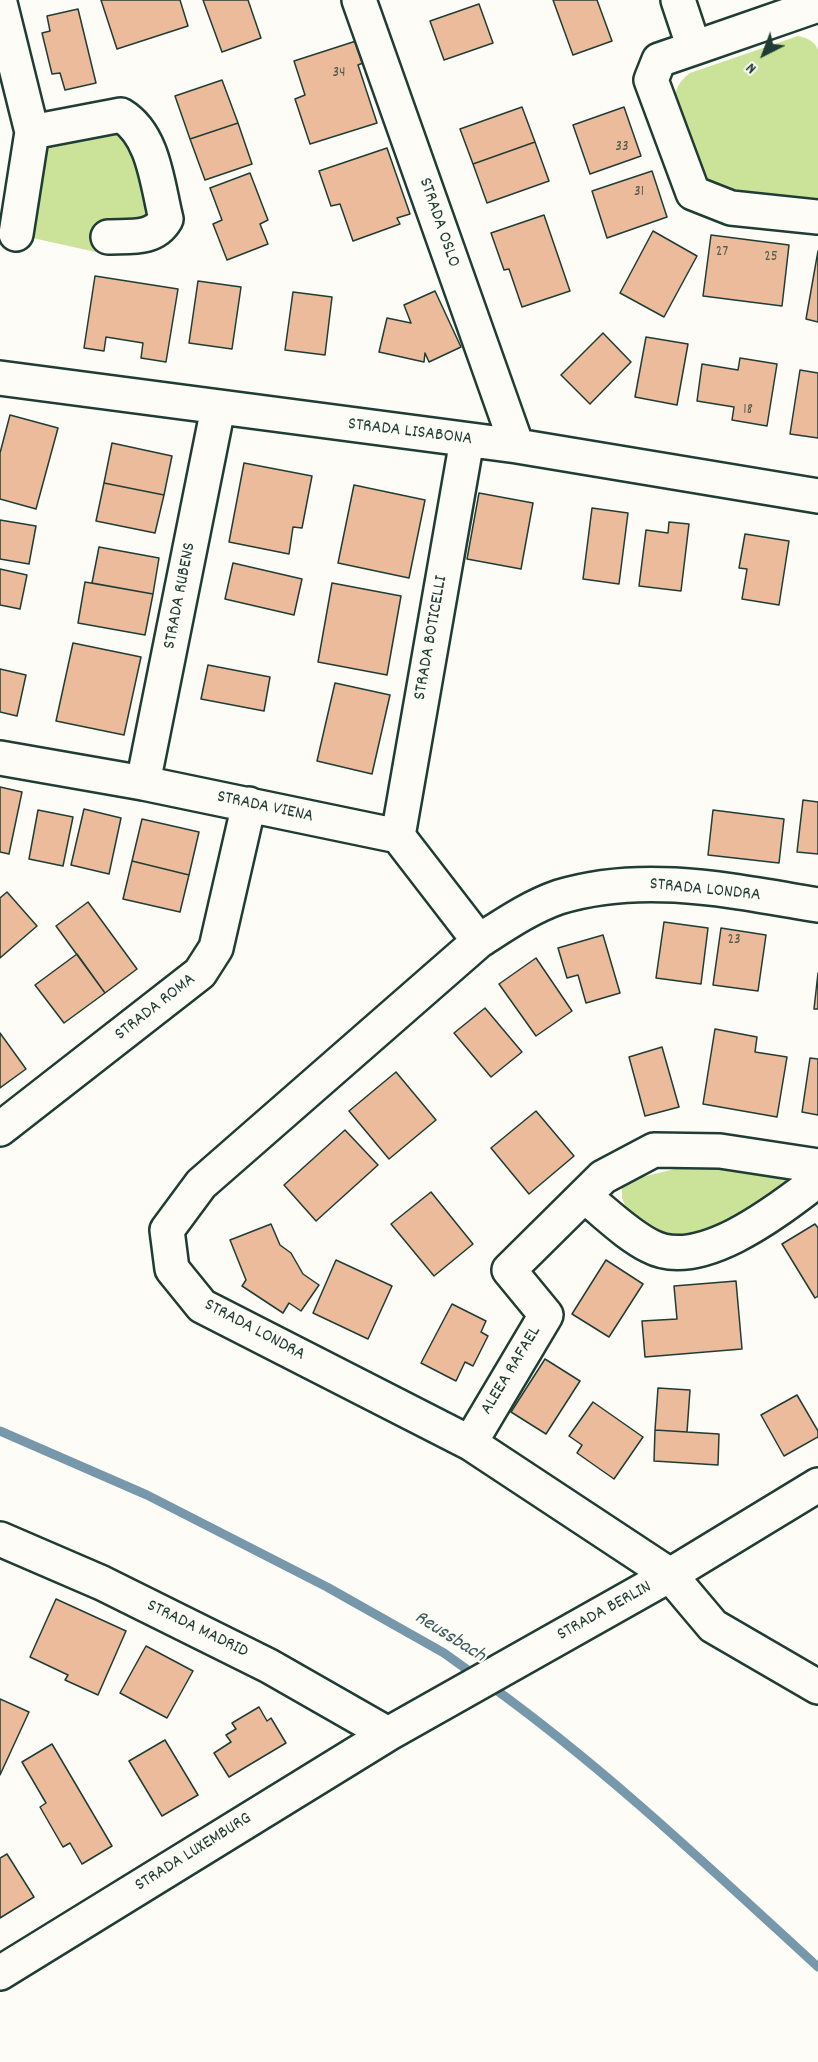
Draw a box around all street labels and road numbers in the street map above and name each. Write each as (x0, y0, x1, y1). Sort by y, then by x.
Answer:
street label: STRADA OSLO (413, 176, 463, 270)
street label: STRADA LISABONA (347, 415, 473, 451)
street label: STRADA RUBENS (160, 541, 202, 651)
street label: STRADA BOTICELLI (410, 574, 454, 702)
street label: STRADA VIENA (215, 787, 315, 829)
street label: STRADA LONDRA (648, 874, 762, 908)
street label: STRADA ROMA (111, 970, 201, 1046)
street label: STRADA LONDRA (200, 1295, 308, 1367)
street label: ALEEA RAFAEL (477, 1323, 547, 1419)
street label: STRADA BERLIN (554, 1577, 656, 1647)
street label: STRADA MADRID (143, 1596, 251, 1664)
street label: STRADA LUXEMBURG (132, 1809, 256, 1897)

